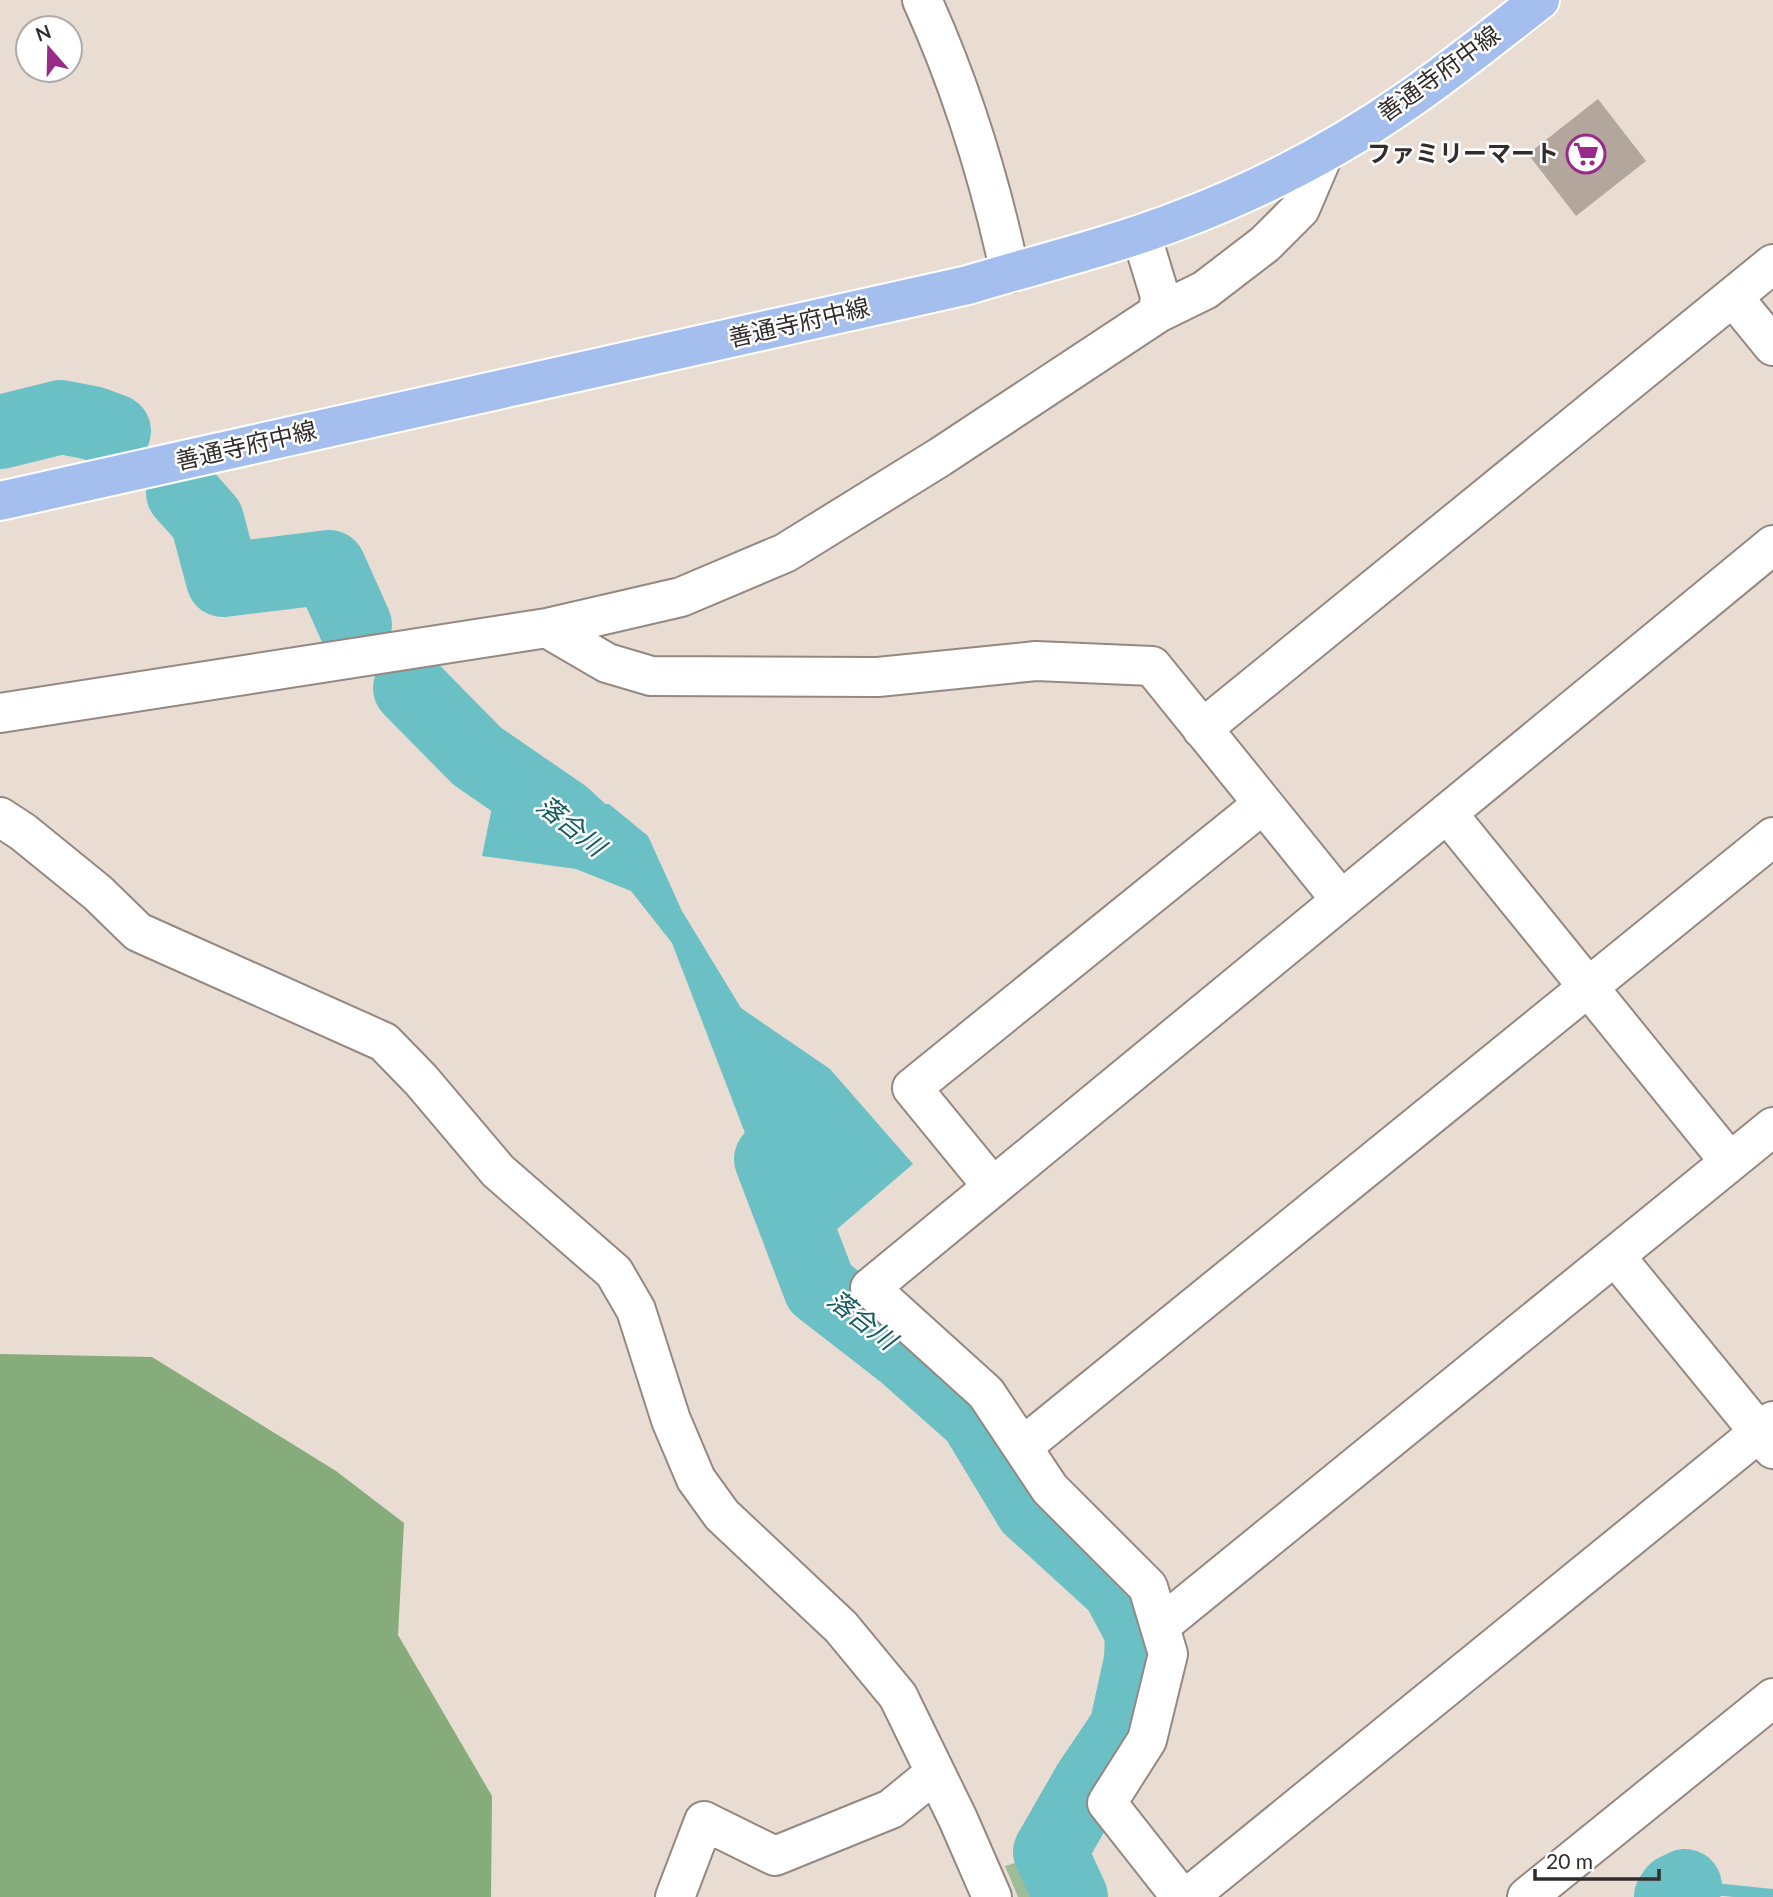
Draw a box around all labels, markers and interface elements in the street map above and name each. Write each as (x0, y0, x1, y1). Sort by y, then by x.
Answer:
north arrow (14, 14, 84, 84)
text: N (32, 19, 54, 46)
street label: 善通寺府中線 (1371, 19, 1505, 127)
supermarket icon: ファミリーマート (1565, 133, 1607, 175)
place label: ファミリーマート (1367, 138, 1559, 167)
street label: 善通寺府中線 (725, 291, 872, 352)
street label: 善通寺府中線 (172, 414, 319, 475)
water label: 落合川 (531, 788, 614, 864)
water label: 落合川 (822, 1283, 906, 1358)
scale bar (1535, 1838, 1659, 1882)
text: 20 m (1546, 1848, 1593, 1873)

